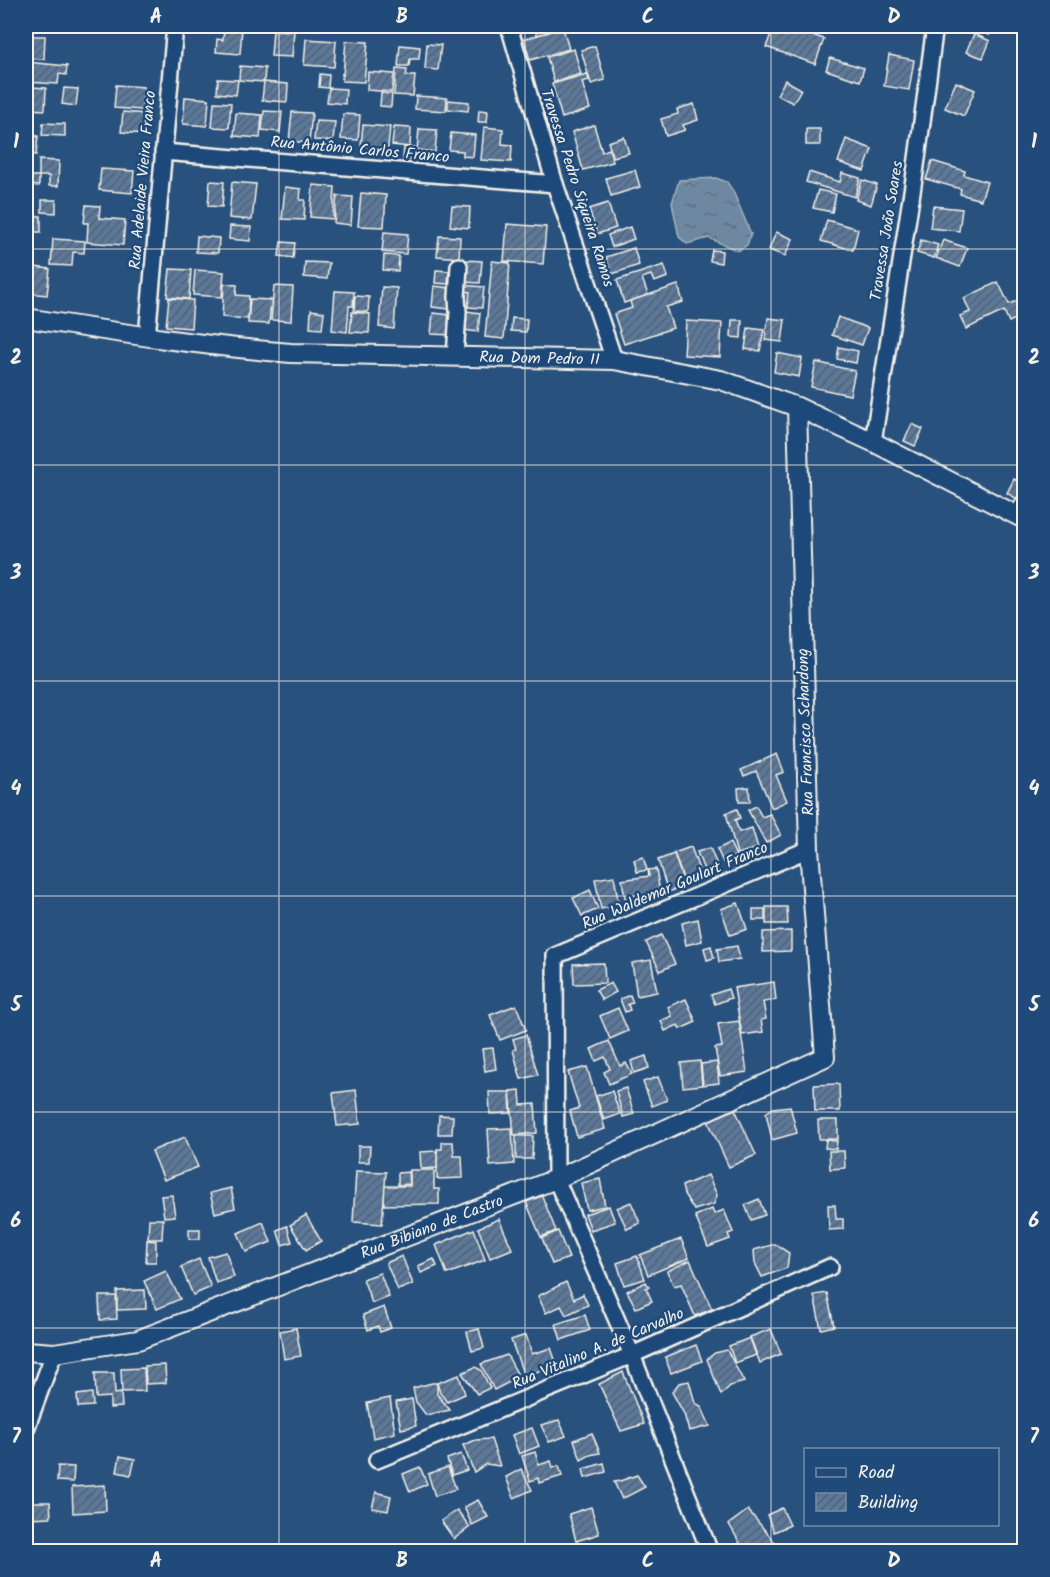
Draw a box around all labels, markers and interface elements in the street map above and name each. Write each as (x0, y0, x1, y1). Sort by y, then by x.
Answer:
text: A (150, 2, 162, 34)
text: B (396, 2, 408, 34)
text: C (642, 2, 654, 34)
text: D (887, 2, 901, 34)
street label: Travessa Pedro Siqueira Ramos (533, 86, 621, 291)
street label: Rua Adelaide Vieira Franco (123, 90, 163, 270)
text: 1 (13, 127, 19, 159)
text: 1 (1031, 127, 1037, 159)
street label: Rua Antônio Carlos Franco (270, 130, 450, 170)
street label: Travessa João Soares (864, 159, 910, 303)
text: 2 (10, 343, 22, 375)
text: 2 (1028, 343, 1040, 375)
street label: Rua Dom Pedro II (479, 345, 600, 372)
text: 3 (10, 558, 22, 590)
text: 3 (1028, 558, 1040, 590)
street label: Rua Francisco Schardong (791, 648, 821, 816)
text: 4 (11, 774, 22, 806)
text: 4 (1029, 774, 1040, 806)
street label: Rua Waldemar Goulart Franco (578, 835, 772, 937)
text: 5 (10, 990, 23, 1022)
text: 5 (1028, 990, 1041, 1022)
street label: Rua Bibiano de Castro (357, 1188, 507, 1266)
text: 6 (11, 1206, 22, 1238)
text: 6 (1029, 1206, 1040, 1238)
street label: Rua Vitalino A. de Carvalho (508, 1301, 688, 1397)
text: 7 (11, 1422, 21, 1454)
text: 7 (1029, 1422, 1039, 1454)
legend (804, 1448, 999, 1526)
text: Road (858, 1459, 895, 1488)
text: Building (858, 1489, 918, 1518)
text: A (150, 1546, 162, 1577)
text: B (396, 1546, 408, 1577)
text: C (642, 1546, 654, 1577)
text: D (887, 1546, 901, 1577)

